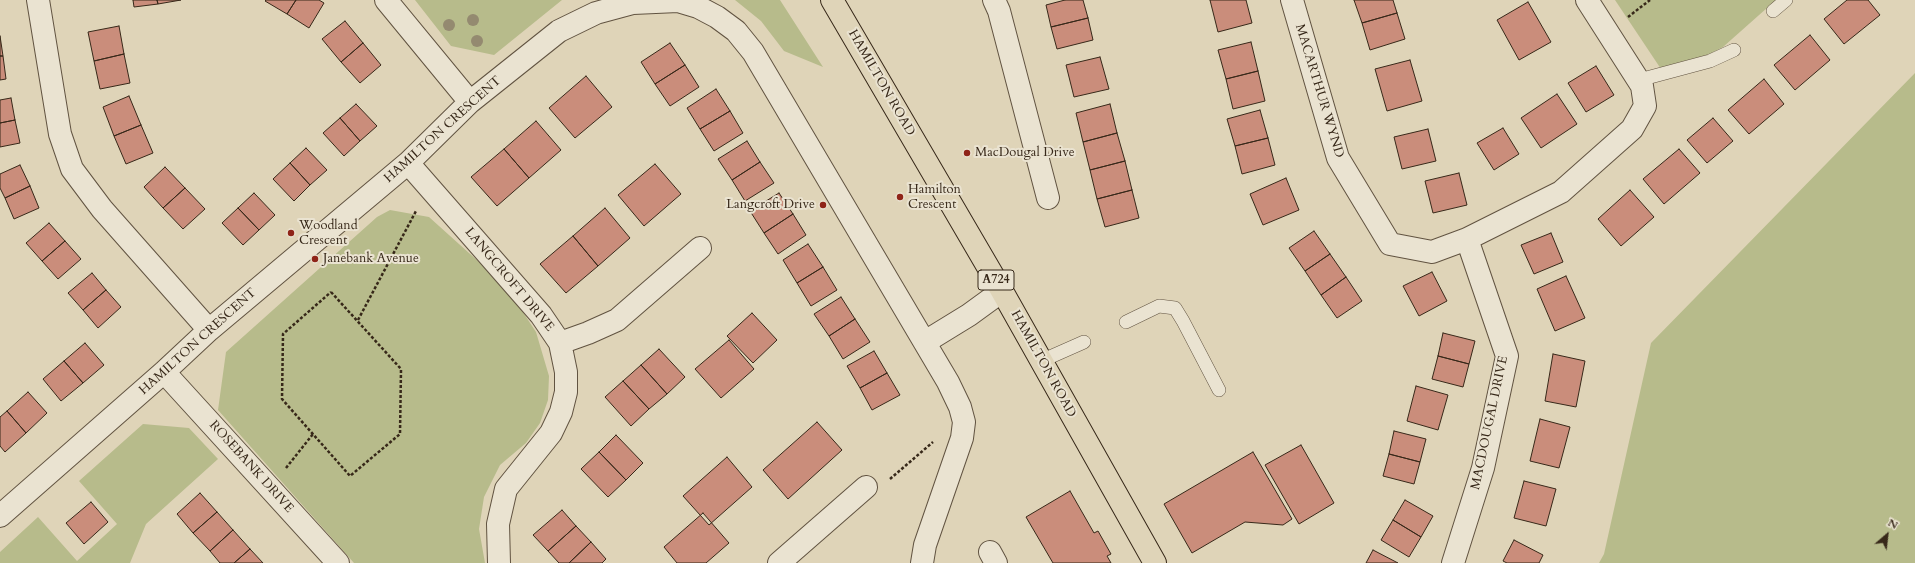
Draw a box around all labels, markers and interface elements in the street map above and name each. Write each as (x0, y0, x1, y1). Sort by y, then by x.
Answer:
street label: MACARTHUR WYND (1291, 22, 1347, 160)
street label: HAMILTON ROAD (844, 27, 918, 139)
street label: HAMILTON CRESCENT (381, 73, 505, 187)
place label: MacDougal Drive (975, 145, 1075, 161)
marker: MacDougal Drive (962, 148, 972, 158)
place label: Hamilton Crescent (908, 182, 961, 213)
marker: Hamilton Crescent (895, 192, 905, 202)
place label: Langcroft Drive (726, 197, 815, 213)
marker: Langcroft Drive (818, 200, 828, 210)
place label: Woodland Crescent (299, 218, 358, 249)
street label: LANGCROFT DRIVE (461, 225, 557, 335)
marker: Woodland Crescent (286, 228, 296, 238)
place label: Janebank Avenue (323, 251, 419, 267)
marker: Janebank Avenue (310, 254, 320, 264)
road number: A724 (978, 270, 1014, 290)
street label: HAMILTON CRESCENT (136, 285, 260, 399)
street label: HAMILTON ROAD (1007, 308, 1079, 420)
street label: MACDOUGAL DRIVE (1468, 355, 1512, 491)
street label: ROSEBANK DRIVE (205, 418, 297, 516)
north arrow (1867, 515, 1907, 555)
text: N (1885, 515, 1901, 533)

